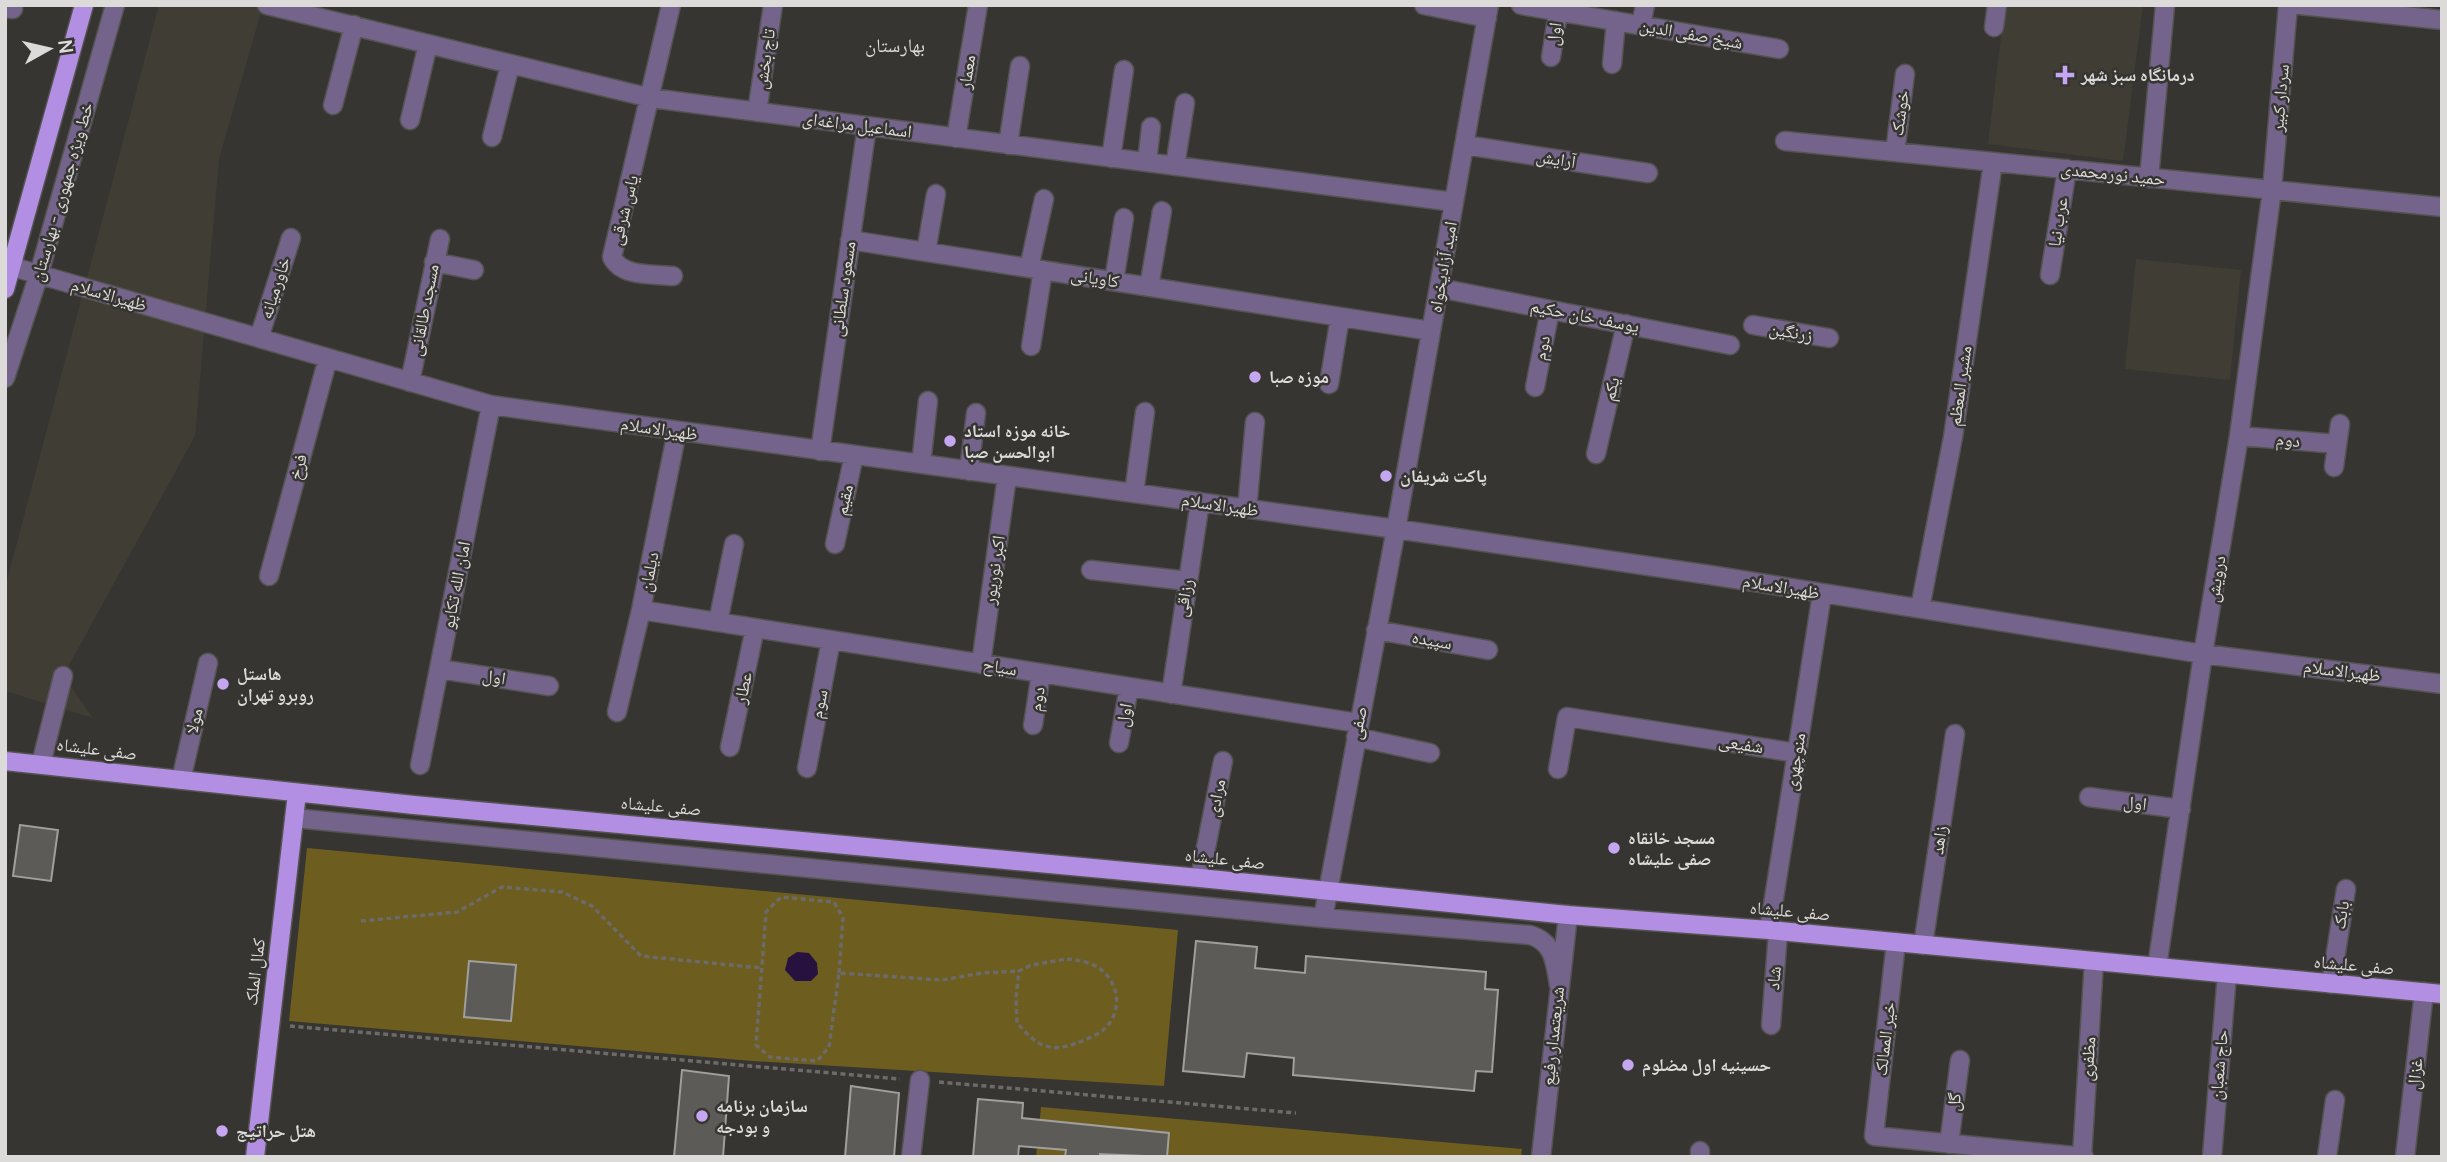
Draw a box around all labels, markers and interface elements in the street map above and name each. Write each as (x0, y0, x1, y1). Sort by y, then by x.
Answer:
street label: شیخ صفی الدین (1638, 12, 1745, 55)
north arrow (14, 14, 84, 84)
street label: اول (1539, 21, 1567, 47)
street label: تاج بخش (748, 27, 781, 91)
district label: بهارستان (865, 32, 925, 58)
text: N (52, 38, 80, 55)
street label: معمار (951, 53, 981, 92)
place label: درمانگاه سبز شهر (2080, 62, 2195, 86)
street label: سردار کبیر (2264, 63, 2294, 134)
marker: درمانگاه سبز شهر (2055, 65, 2075, 85)
street label: خوشک (1884, 89, 1914, 137)
street label: خط ویژه جمهوری - بهارستان (24, 99, 98, 284)
street label: اسماعیل مراغه‌ای (801, 105, 913, 143)
street label: آرایش (1535, 143, 1578, 173)
street label: حمید نورمحمدی (2060, 156, 2167, 190)
street label: یاس شرقی (603, 172, 643, 247)
street label: عرب نیا (2041, 195, 2073, 248)
street label: امید آزادیخواه (1422, 219, 1462, 314)
street label: مسعود سلطانی (823, 239, 861, 338)
street label: خاورمیانه (253, 254, 295, 322)
street label: کاویانی (1069, 261, 1122, 293)
street label: مسجد طالقانی (402, 262, 444, 358)
street label: ظهیرالاسلام (68, 272, 150, 317)
street label: یوسف خان حکیم (1528, 293, 1642, 338)
street label: زرنگین (1767, 315, 1815, 347)
street label: دوم (1527, 333, 1556, 362)
street label: مشیر المعظم (1941, 344, 1978, 428)
place label: موزه صبا (1269, 364, 1329, 388)
marker: موزه صبا (1247, 369, 1263, 385)
street label: یکم (1596, 374, 1625, 403)
street label: ظهیرالاسلام (619, 411, 699, 446)
place label: خانه موزه استاد ابوالحسن صبا (964, 418, 1071, 463)
street label: دوم (2275, 426, 2301, 453)
marker: خانه موزه استاد ابوالحسن صبا (942, 433, 958, 449)
street label: فرخ (282, 451, 313, 483)
place label: پاکت شریفان (1400, 463, 1487, 487)
marker: پاکت شریفان (1378, 468, 1394, 484)
street label: مقیم (828, 482, 859, 518)
street label: ظهیرالاسلام (1180, 487, 1260, 522)
street label: اکبر نورپور (976, 534, 1010, 607)
street label: امان الله تکاپو (435, 539, 475, 631)
street label: دیلمان (632, 550, 664, 594)
street label: درویش (2199, 554, 2231, 604)
street label: ظهیرالاسلام (1741, 568, 1821, 605)
street label: رزاقی (1168, 577, 1198, 619)
street label: سپیده (1410, 624, 1454, 655)
street label: سیاح (981, 651, 1019, 682)
street label: ظهیرالاسلام (2302, 653, 2382, 688)
place label: هاستل روبرو تهران (237, 661, 314, 706)
street label: اول (481, 662, 508, 690)
street label: عطار (727, 670, 757, 707)
marker: هاستل روبرو تهران (215, 676, 231, 692)
street label: دوم (1022, 685, 1051, 713)
street label: سوم (803, 687, 834, 721)
street label: اول (1109, 701, 1137, 729)
street label: صفی (1342, 704, 1372, 742)
street label: مولا (178, 705, 208, 736)
street label: شفیعی (1717, 728, 1765, 758)
street label: صفی علیشاه (56, 731, 139, 765)
street label: منوچهری (1778, 731, 1810, 793)
street label: مرادی (1200, 777, 1230, 819)
street label: اول (2122, 789, 2148, 815)
street label: صفی علیشاه (620, 790, 702, 820)
street label: زاهد (1924, 824, 1952, 856)
place label: مسجد خانقاه صفی علیشاه (1628, 825, 1715, 870)
marker: مسجد خانقاه صفی علیشاه (1606, 840, 1622, 856)
street label: صفی علیشاه (1184, 842, 1267, 874)
street label: صفی علیشاه (1749, 895, 1831, 925)
street label: بابک (2326, 899, 2354, 931)
street label: کمال الملک (238, 936, 270, 1007)
street label: صفی علیشاه (2313, 949, 2395, 979)
street label: شاد (1760, 965, 1786, 991)
street label: شریعتمدار رفیع (1535, 985, 1570, 1087)
street label: خیر الممالک (1868, 1001, 1900, 1077)
street label: حاج شعبان (2203, 1029, 2234, 1101)
street label: مظفری (2073, 1036, 2101, 1082)
place label: حسینیه اول مضلوم (1642, 1052, 1771, 1077)
marker: حسینیه اول مضلوم (1620, 1057, 1636, 1073)
street label: غزال (2400, 1057, 2428, 1091)
street label: گل (1940, 1091, 1966, 1112)
place label: سازمان برنامه و بودجه (716, 1093, 808, 1138)
marker: سازمان برنامه و بودجه (694, 1108, 710, 1124)
place label: هتل حراتیج (236, 1118, 316, 1143)
marker: هتل حراتیج (214, 1123, 230, 1139)

